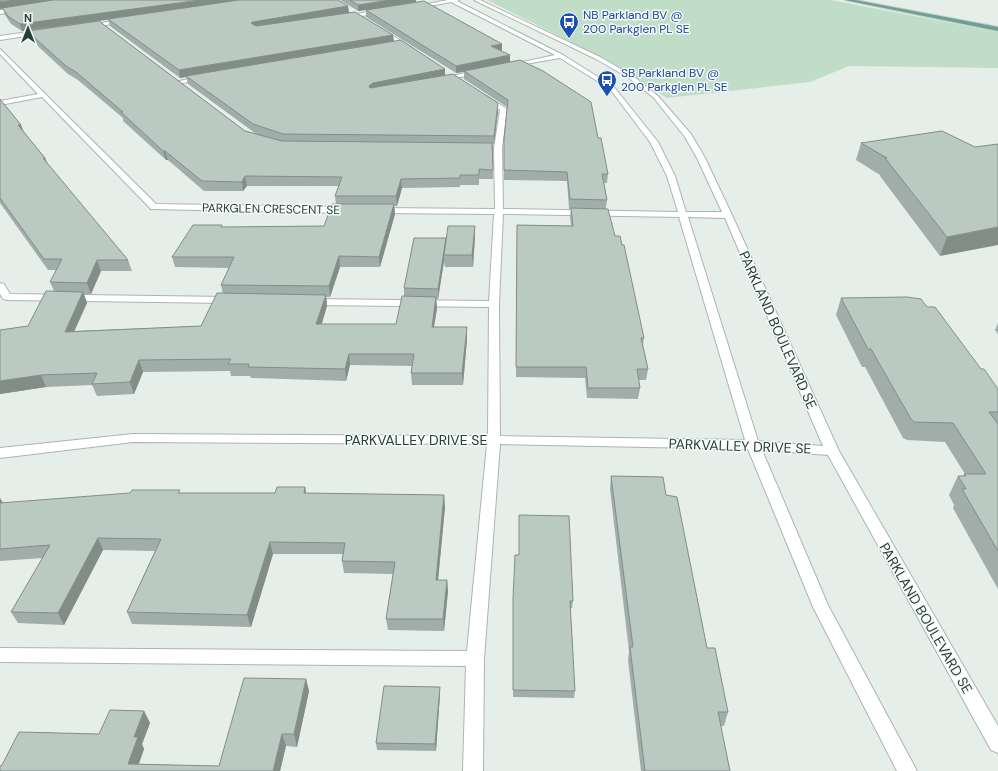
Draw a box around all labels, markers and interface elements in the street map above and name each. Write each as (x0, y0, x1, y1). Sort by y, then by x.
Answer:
place label: NB Parkland BV @ 200 Parkglen PL SE (583, 7, 690, 37)
north arrow (8, 8, 48, 48)
text: N (24, 11, 32, 25)
bus stop icon: NB Parkland BV @ 200 Parkglen PL SE (558, 11, 580, 39)
place label: SB Parkland BV @ 200 Parkglen PL SE (621, 65, 728, 95)
bus stop icon: SB Parkland BV @ 200 Parkglen PL SE (596, 69, 618, 97)
street label: PARKGLEN CRESCENT SE (202, 200, 340, 218)
street label: PARKLAND BOULEVARD SE (735, 248, 821, 412)
street label: PARKVALLEY DRIVE SE (345, 431, 487, 449)
street label: PARKVALLEY DRIVE SE (668, 435, 812, 457)
street label: PARKLAND BOULEVARD SE (875, 539, 977, 697)

